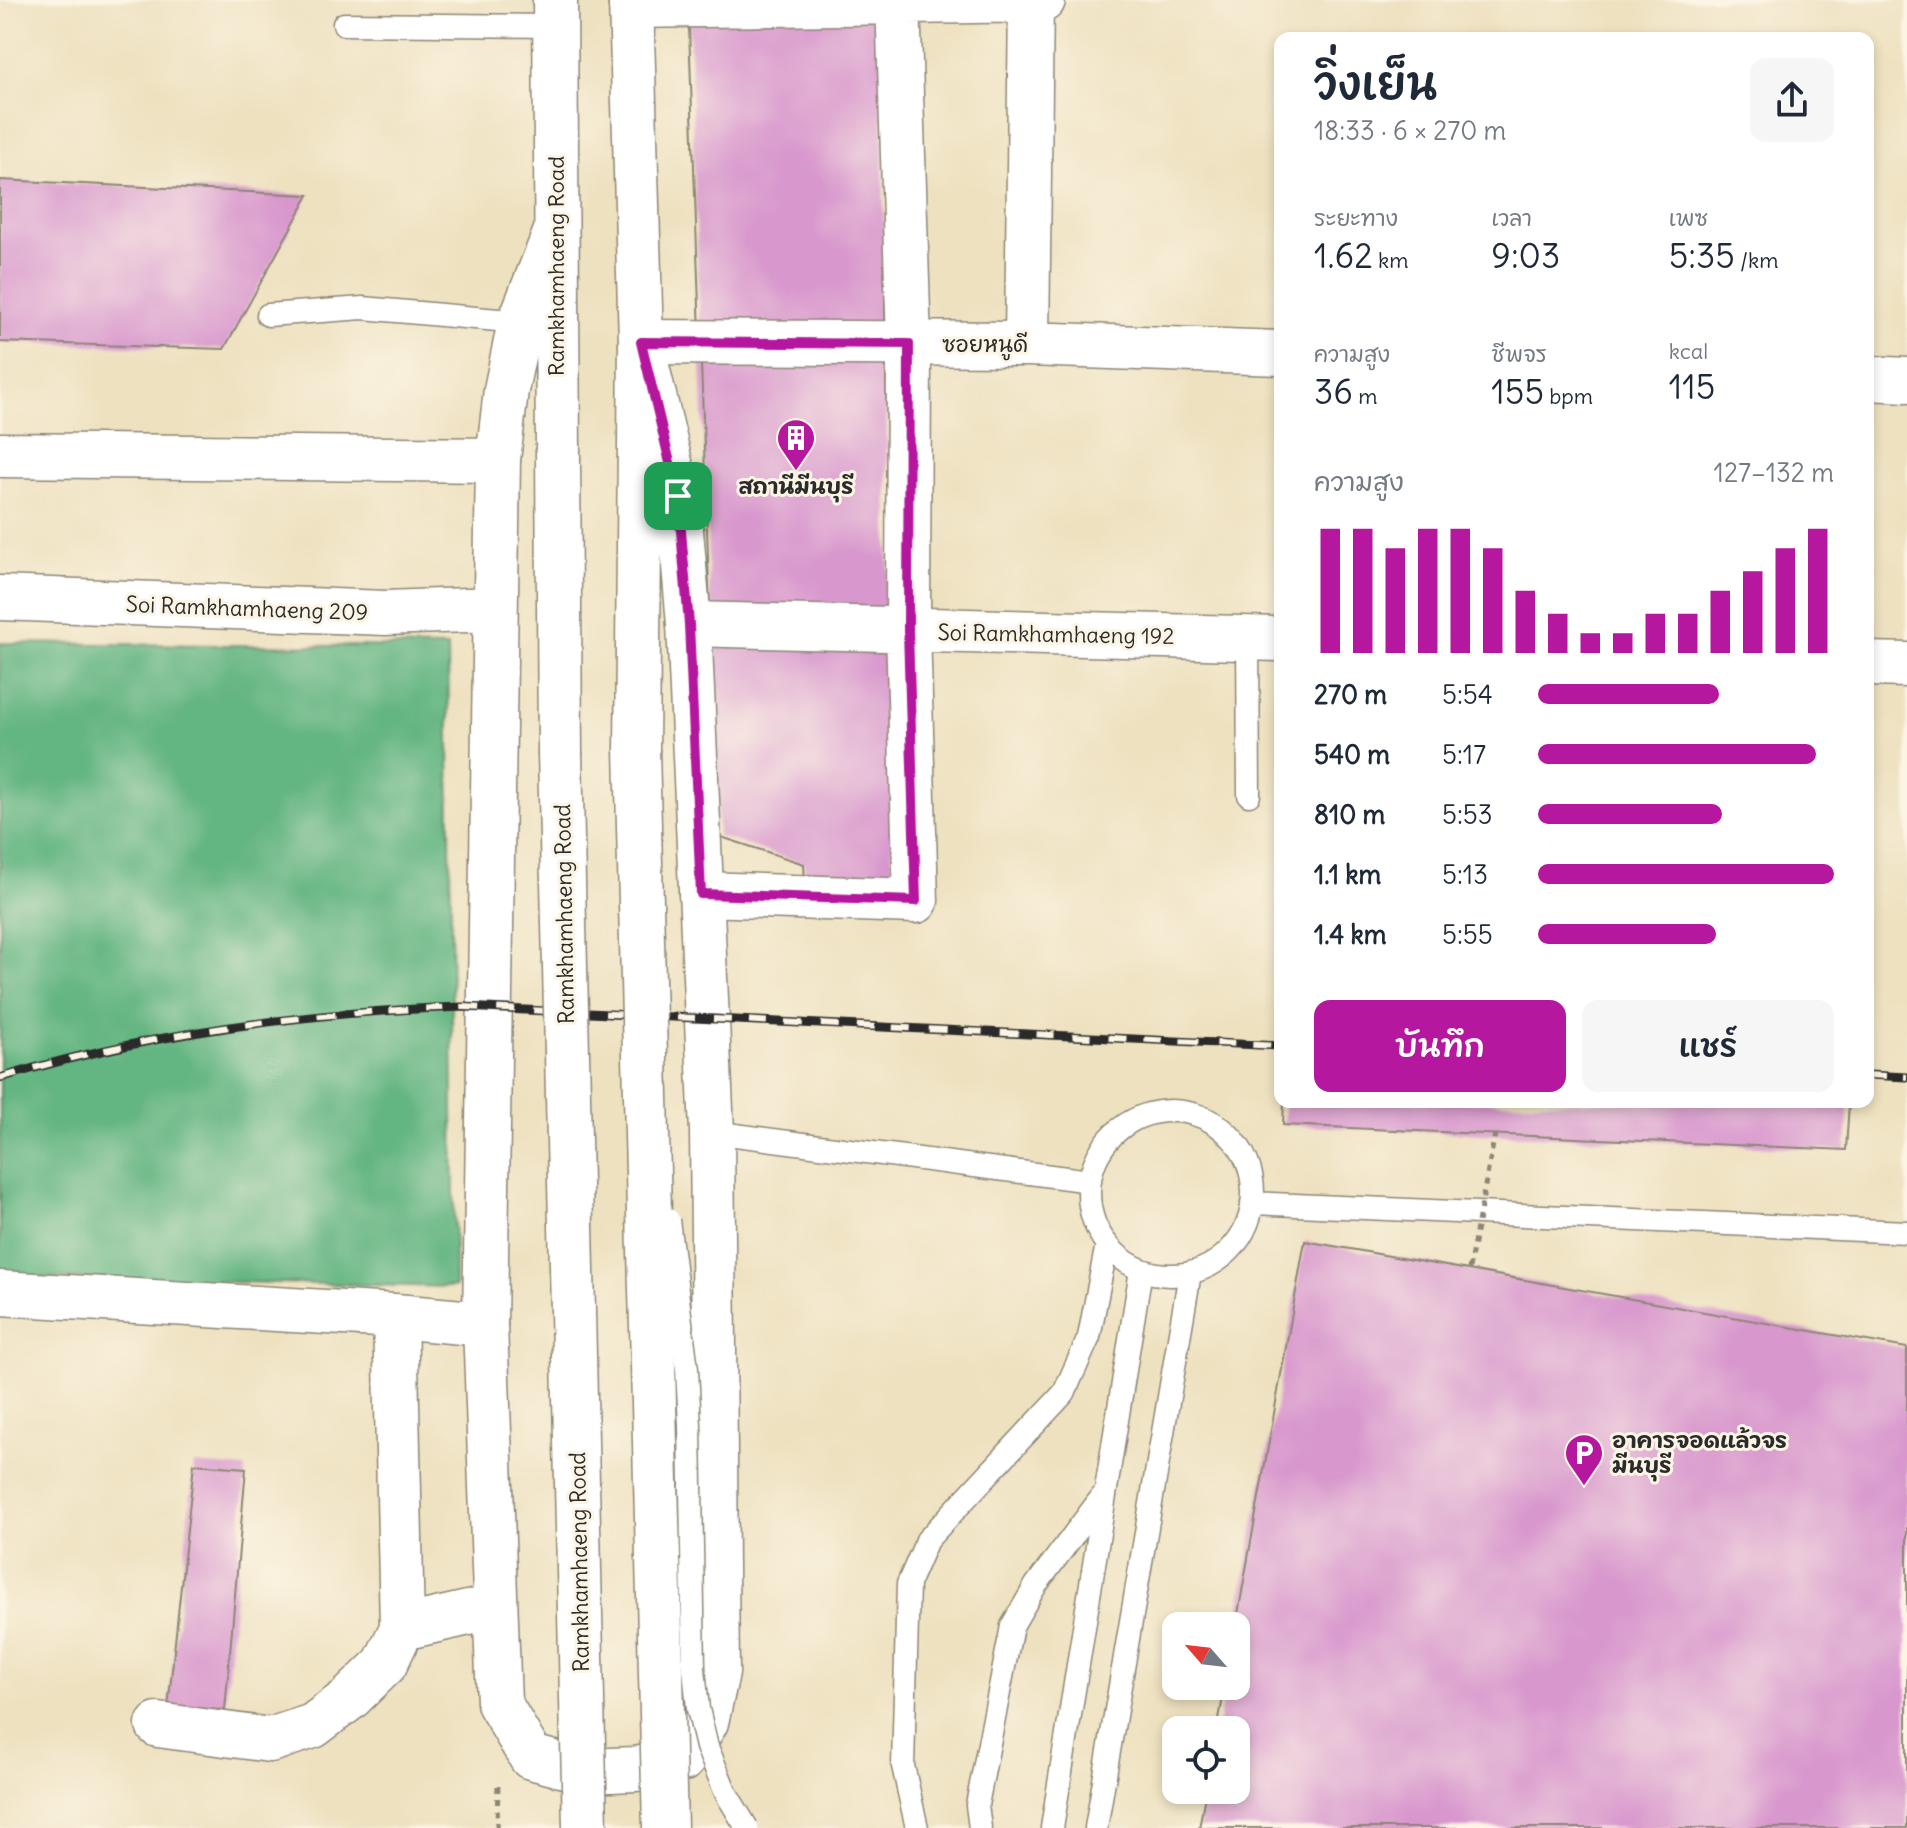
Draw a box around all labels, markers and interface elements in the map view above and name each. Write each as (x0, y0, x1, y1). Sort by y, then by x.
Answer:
text: วิ่งเย็น (1314, 56, 1437, 111)
button: share (1750, 58, 1834, 142)
text: 18:33 · 6 × 270 m (1314, 114, 1506, 147)
street label: Ramkhamhaeng Road (542, 156, 570, 376)
text: ระยะทาง (1314, 204, 1398, 232)
text: เวลา (1491, 204, 1532, 232)
text: เพซ (1669, 204, 1708, 232)
text: 1.62 (1314, 234, 1373, 277)
text: 9:03 (1491, 234, 1560, 277)
text: 5:35 (1669, 234, 1735, 277)
text: km (1373, 246, 1409, 274)
text: /km (1735, 246, 1779, 274)
street label: ซอยหนูดี (942, 330, 1028, 361)
text: kcal (1669, 337, 1708, 365)
text: ความสูง (1314, 340, 1390, 368)
text: ชีพจร (1491, 340, 1547, 368)
text: 115 (1669, 365, 1715, 408)
text: 36 (1314, 370, 1353, 413)
text: 155 (1491, 370, 1544, 413)
text: m (1353, 382, 1377, 410)
text: bpm (1544, 382, 1593, 410)
building icon: สถานีมีนบุรี (775, 417, 817, 472)
text: 127–132 m (1714, 456, 1834, 489)
pin (644, 462, 712, 530)
text: ความสูง (1314, 465, 1404, 498)
place label: สถานีมีนบุรี (738, 472, 854, 503)
icon: arrive (656, 474, 700, 518)
street label: Soi Ramkhamhaeng 209 (125, 590, 369, 626)
street label: Soi Ramkhamhaeng 192 (937, 618, 1175, 650)
text: 270 m (1314, 678, 1387, 711)
text: 5:54 (1442, 678, 1493, 711)
text: 540 m (1314, 738, 1390, 771)
text: 5:17 (1442, 738, 1486, 771)
text: 810 m (1314, 798, 1385, 831)
text: 5:53 (1442, 798, 1493, 831)
street label: Ramkhamhaeng Road (548, 804, 580, 1024)
text: 1.1 km (1314, 858, 1381, 891)
text: 5:13 (1442, 858, 1488, 891)
text: 1.4 km (1314, 918, 1387, 951)
text: 5:55 (1442, 918, 1493, 951)
button: บันทึก (1314, 1000, 1566, 1092)
button: แชร์ (1582, 1000, 1834, 1092)
place label: อาคารจอดแล้วจร มีนบุรี (1612, 1426, 1787, 1482)
parking icon: อาคารจอดแล้วจร มีนบุรี (1563, 1432, 1605, 1487)
street label: Ramkhamhaeng Road (563, 1452, 595, 1672)
north arrow (1162, 1612, 1250, 1700)
map controls (1162, 1612, 1250, 1804)
button: locate (1162, 1716, 1250, 1804)

